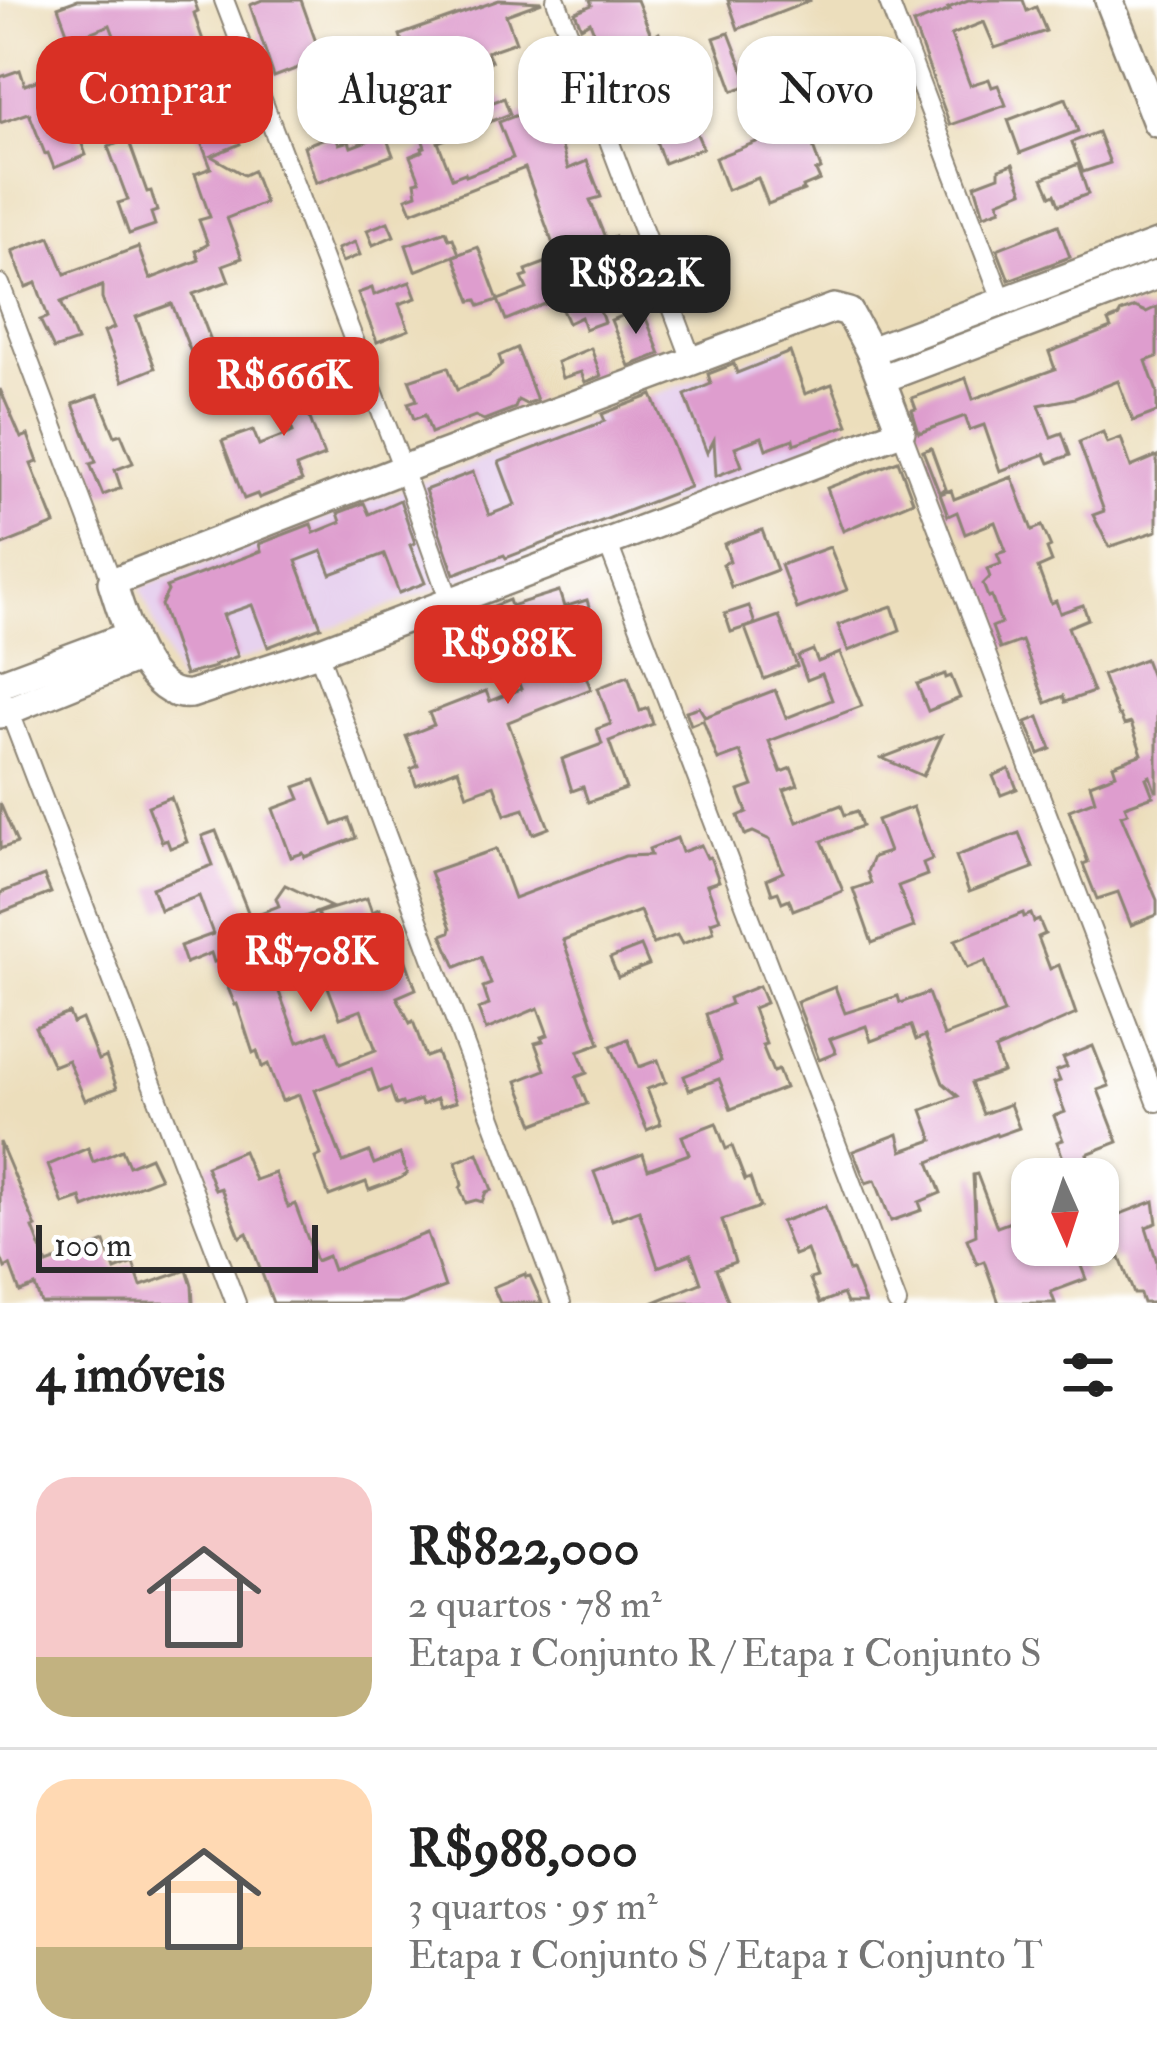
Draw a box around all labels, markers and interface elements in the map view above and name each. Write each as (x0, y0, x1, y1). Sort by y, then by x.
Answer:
chip: Comprar (36, 36, 273, 144)
chip: Alugar (297, 36, 494, 144)
chip: Filtros (518, 36, 713, 144)
chip: Novo (737, 36, 916, 144)
pin: R$822K (538, 235, 734, 337)
text: R$822K (568, 249, 704, 298)
pin: R$666K (186, 337, 382, 439)
text: R$666K (216, 351, 352, 400)
pin: R$988K (410, 605, 606, 707)
text: R$988K (441, 619, 575, 668)
pin: R$708K (213, 913, 409, 1015)
text: R$708K (244, 927, 378, 976)
north arrow (1011, 1158, 1119, 1266)
map controls (1011, 1158, 1119, 1266)
scale bar (36, 1219, 318, 1272)
text: 100 m (54, 1225, 132, 1266)
icon: filters (1055, 1342, 1121, 1408)
text: 4 imóveis (36, 1343, 225, 1407)
text: R$822,000 (408, 1516, 640, 1580)
icon: home (132, 1525, 276, 1669)
text: 2 quartos · 78 m² (408, 1580, 661, 1629)
text: Etapa 1 Conjunto R / Etapa 1 Conjunto S (408, 1629, 1042, 1678)
text: R$988,000 (408, 1818, 638, 1882)
icon: home (132, 1827, 276, 1971)
text: 3 quartos · 95 m² (408, 1882, 658, 1931)
text: Etapa 1 Conjunto S / Etapa 1 Conjunto T (408, 1931, 1043, 1980)

